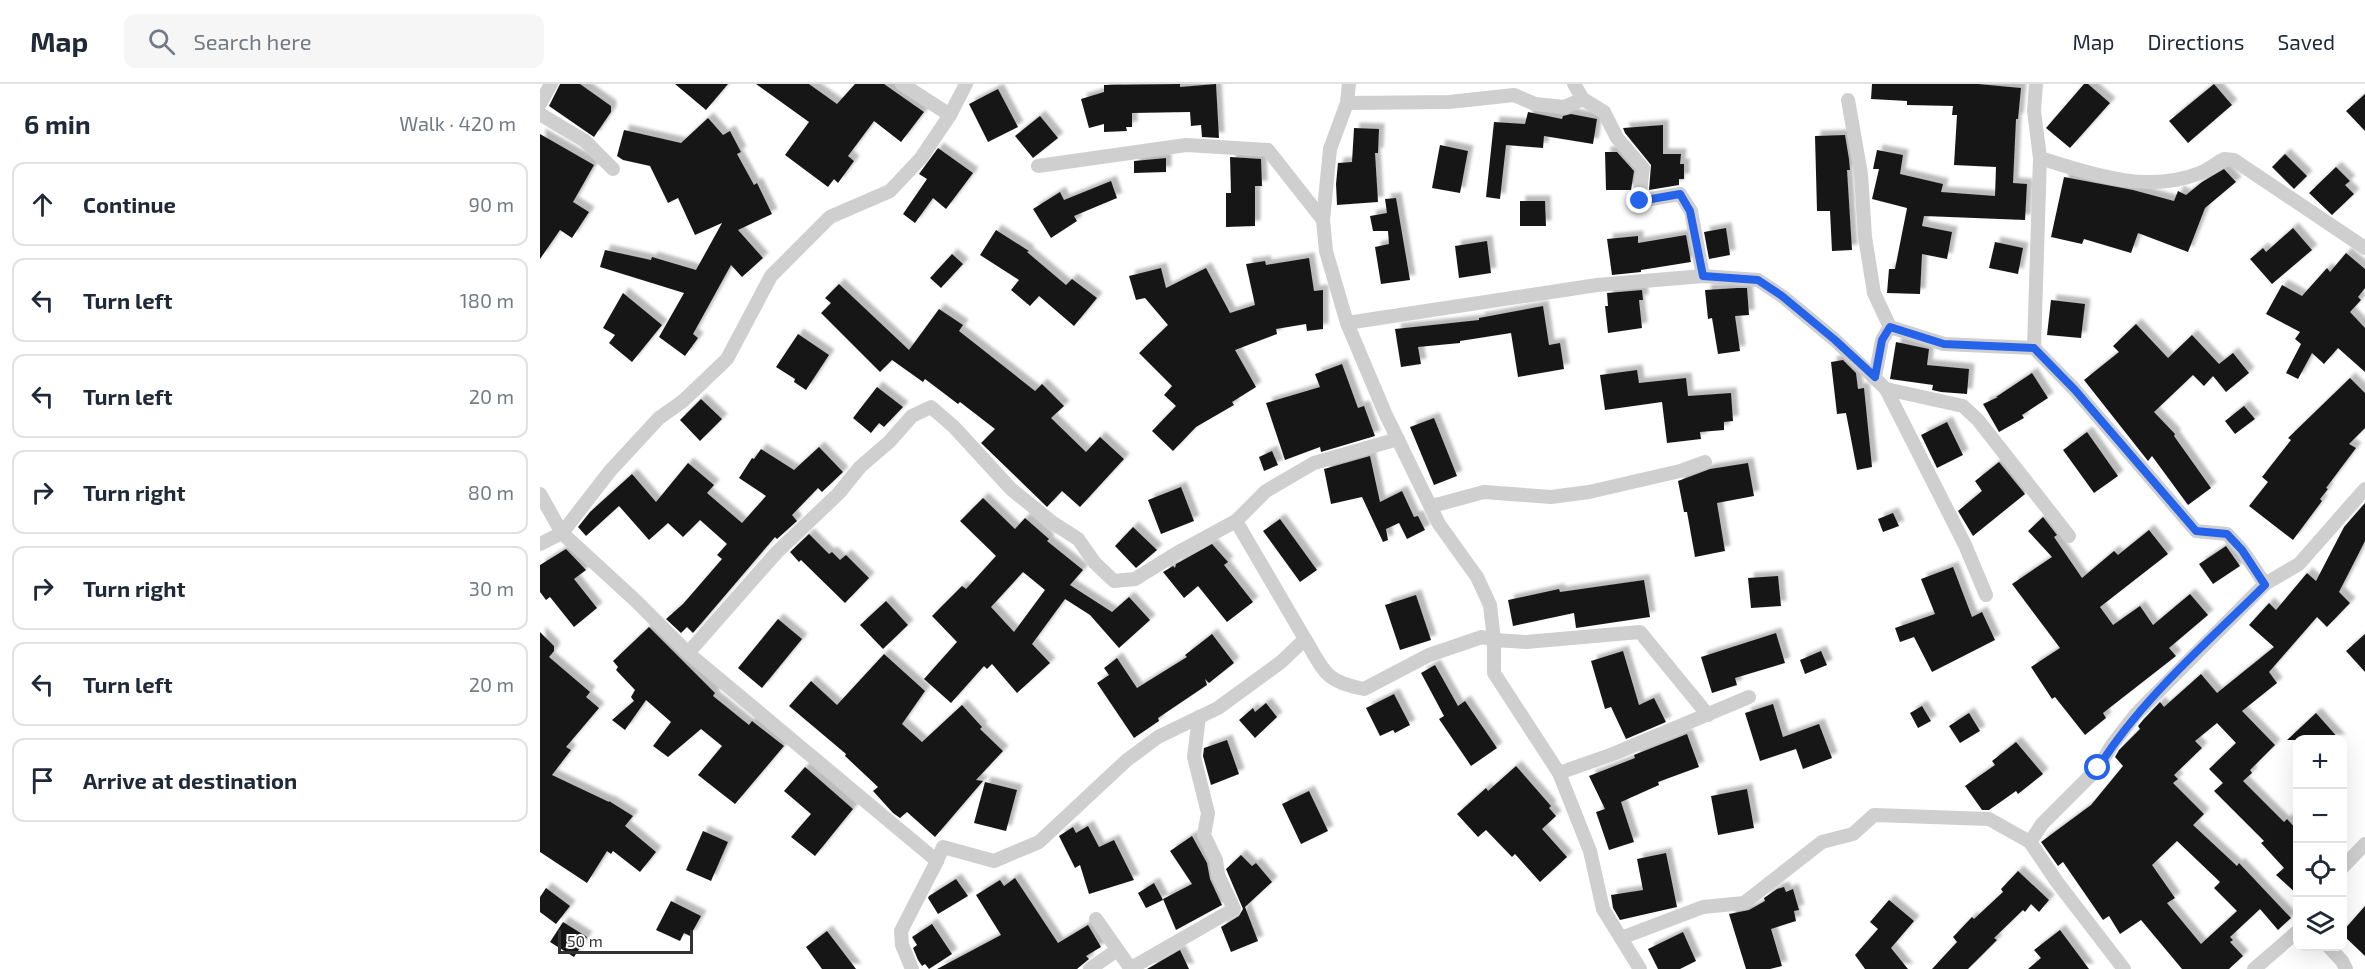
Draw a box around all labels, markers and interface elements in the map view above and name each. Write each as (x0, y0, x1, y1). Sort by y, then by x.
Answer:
search box (124, 14, 544, 68)
text: Map (30, 24, 88, 58)
icon: search (145, 25, 178, 58)
text: Search here (193, 28, 312, 54)
text: Map (2072, 29, 2115, 54)
text: Directions (2148, 29, 2244, 54)
text: Saved (2277, 29, 2335, 54)
text: 6 min (24, 108, 91, 139)
text: Walk · 420 m (399, 111, 516, 135)
route end (1626, 187, 1652, 213)
icon: ahead (26, 188, 59, 221)
text: Continue (83, 191, 176, 217)
text: 90 m (469, 192, 514, 216)
icon: left (26, 284, 59, 317)
text: Turn left (83, 287, 172, 313)
text: 180 m (460, 288, 514, 312)
icon: left (26, 380, 59, 413)
text: Turn left (83, 383, 172, 409)
text: 20 m (469, 384, 514, 408)
icon: right (26, 476, 59, 509)
text: Turn right (83, 479, 185, 505)
text: 80 m (468, 480, 514, 504)
icon: right (26, 572, 59, 605)
text: Turn right (83, 575, 185, 601)
text: 30 m (469, 576, 514, 600)
icon: left (26, 668, 59, 701)
text: Turn left (83, 671, 172, 697)
text: 20 m (469, 672, 514, 696)
map controls (2293, 735, 2347, 951)
button: + (2293, 735, 2347, 789)
route start (2084, 754, 2110, 780)
icon: arrive (26, 764, 59, 797)
text: Arrive at destination (83, 767, 297, 793)
button: − (2293, 789, 2347, 843)
button: locate (2293, 843, 2347, 897)
button: layers (2293, 897, 2347, 951)
scale bar (558, 927, 693, 954)
text: 50 m (567, 931, 603, 950)

